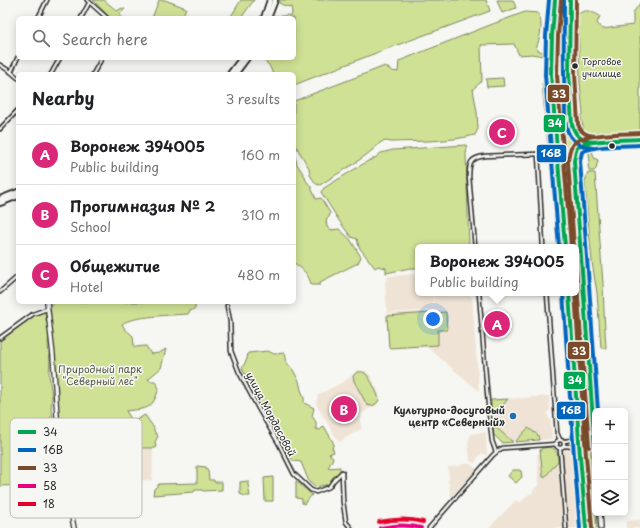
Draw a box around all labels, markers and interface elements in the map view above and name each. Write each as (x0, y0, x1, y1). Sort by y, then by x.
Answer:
search box (16, 16, 296, 60)
icon: search (30, 27, 52, 49)
text: Search here (62, 27, 148, 50)
place label: Торговое училище (582, 54, 621, 80)
marker: Торговое училище (570, 61, 580, 71)
line badge: 33 (547, 84, 570, 103)
text: Nearby (32, 85, 94, 111)
text: 33 (552, 85, 566, 102)
text: 3 results (226, 89, 280, 108)
line badge: 34 (543, 114, 566, 133)
text: 34 (548, 114, 563, 131)
pin: C (489, 117, 515, 147)
text: Воронеж 394005 (70, 134, 205, 157)
unlabelled marker (607, 141, 617, 151)
line badge: 16В (536, 144, 567, 163)
text: 16В (541, 144, 562, 161)
text: A (40, 145, 50, 164)
text: 160 m (241, 145, 280, 164)
text: Public building (70, 157, 159, 176)
text: Прогимназия № 2 (70, 194, 215, 217)
text: B (41, 205, 49, 224)
text: 310 m (241, 205, 280, 224)
text: School (70, 217, 111, 236)
popup (415, 244, 579, 296)
text: Воронеж 394005 (429, 249, 565, 272)
text: Общежитие (70, 254, 160, 277)
text: C (40, 265, 50, 284)
text: 480 m (238, 265, 280, 284)
text: Public building (429, 272, 518, 291)
text: Hotel (70, 277, 103, 296)
your location (423, 309, 443, 329)
pin: A (484, 309, 510, 339)
line badge: 33 (567, 341, 590, 360)
text: 33 (572, 342, 586, 359)
park label: Природный парк "Северный лес" (58, 361, 142, 388)
street label: улица Мордасовой (243, 369, 300, 459)
line badge: 34 (563, 371, 586, 390)
text: 34 (568, 371, 583, 388)
pin: B (331, 394, 357, 424)
line badge: 16В (556, 401, 586, 420)
text: 16В (561, 401, 582, 418)
place label: Культурно-досуговый центр «Северный» (393, 402, 505, 429)
map controls (592, 408, 628, 516)
button: + (592, 408, 628, 444)
marker: Культурно-досуговый центр «Северный» (508, 411, 518, 421)
legend (10, 418, 142, 518)
text: 34 (43, 423, 58, 440)
text: 16В (43, 441, 63, 458)
button: − (592, 444, 628, 480)
text: 33 (43, 459, 57, 476)
text: 58 (43, 477, 57, 494)
button: layers (592, 480, 628, 516)
text: 18 (43, 495, 55, 512)

